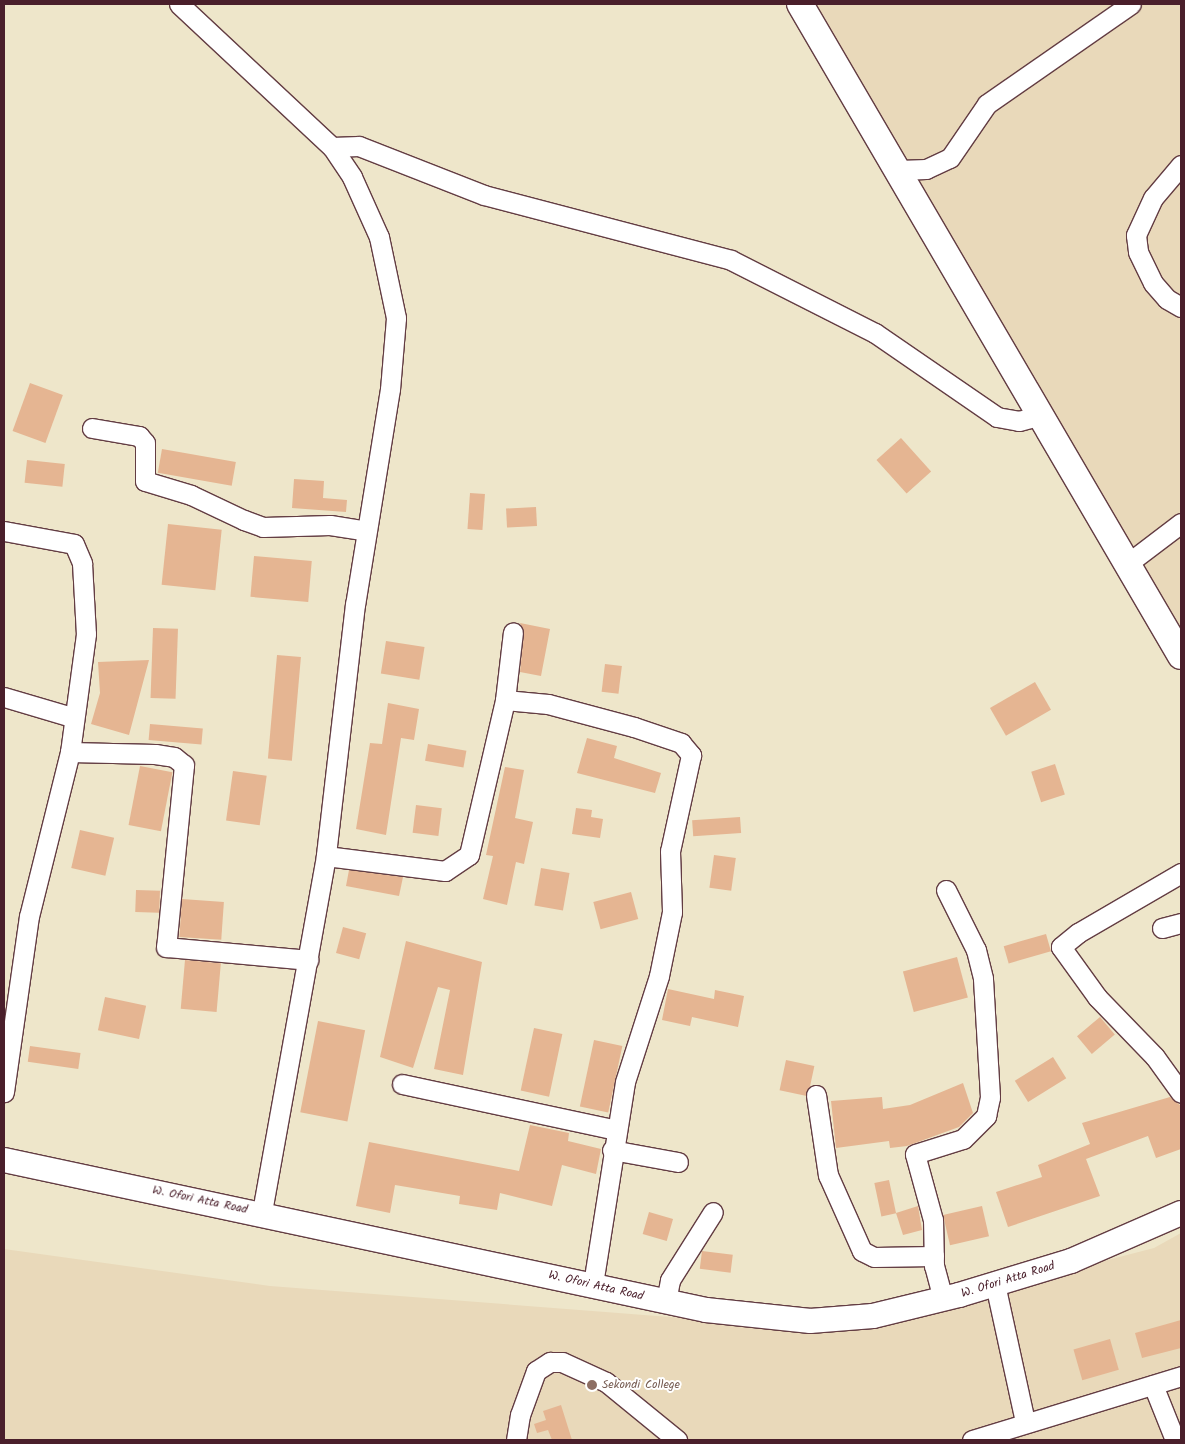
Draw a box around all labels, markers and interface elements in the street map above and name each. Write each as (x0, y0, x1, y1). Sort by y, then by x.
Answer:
street label: W. Ofori Atta Road (151, 1183, 249, 1217)
street label: W. Ofori Atta Road (959, 1259, 1057, 1301)
street label: W. Ofori Atta Road (547, 1268, 645, 1304)
place label: Sekondi College (602, 1378, 680, 1392)
marker: Sekondi College (586, 1379, 598, 1391)

